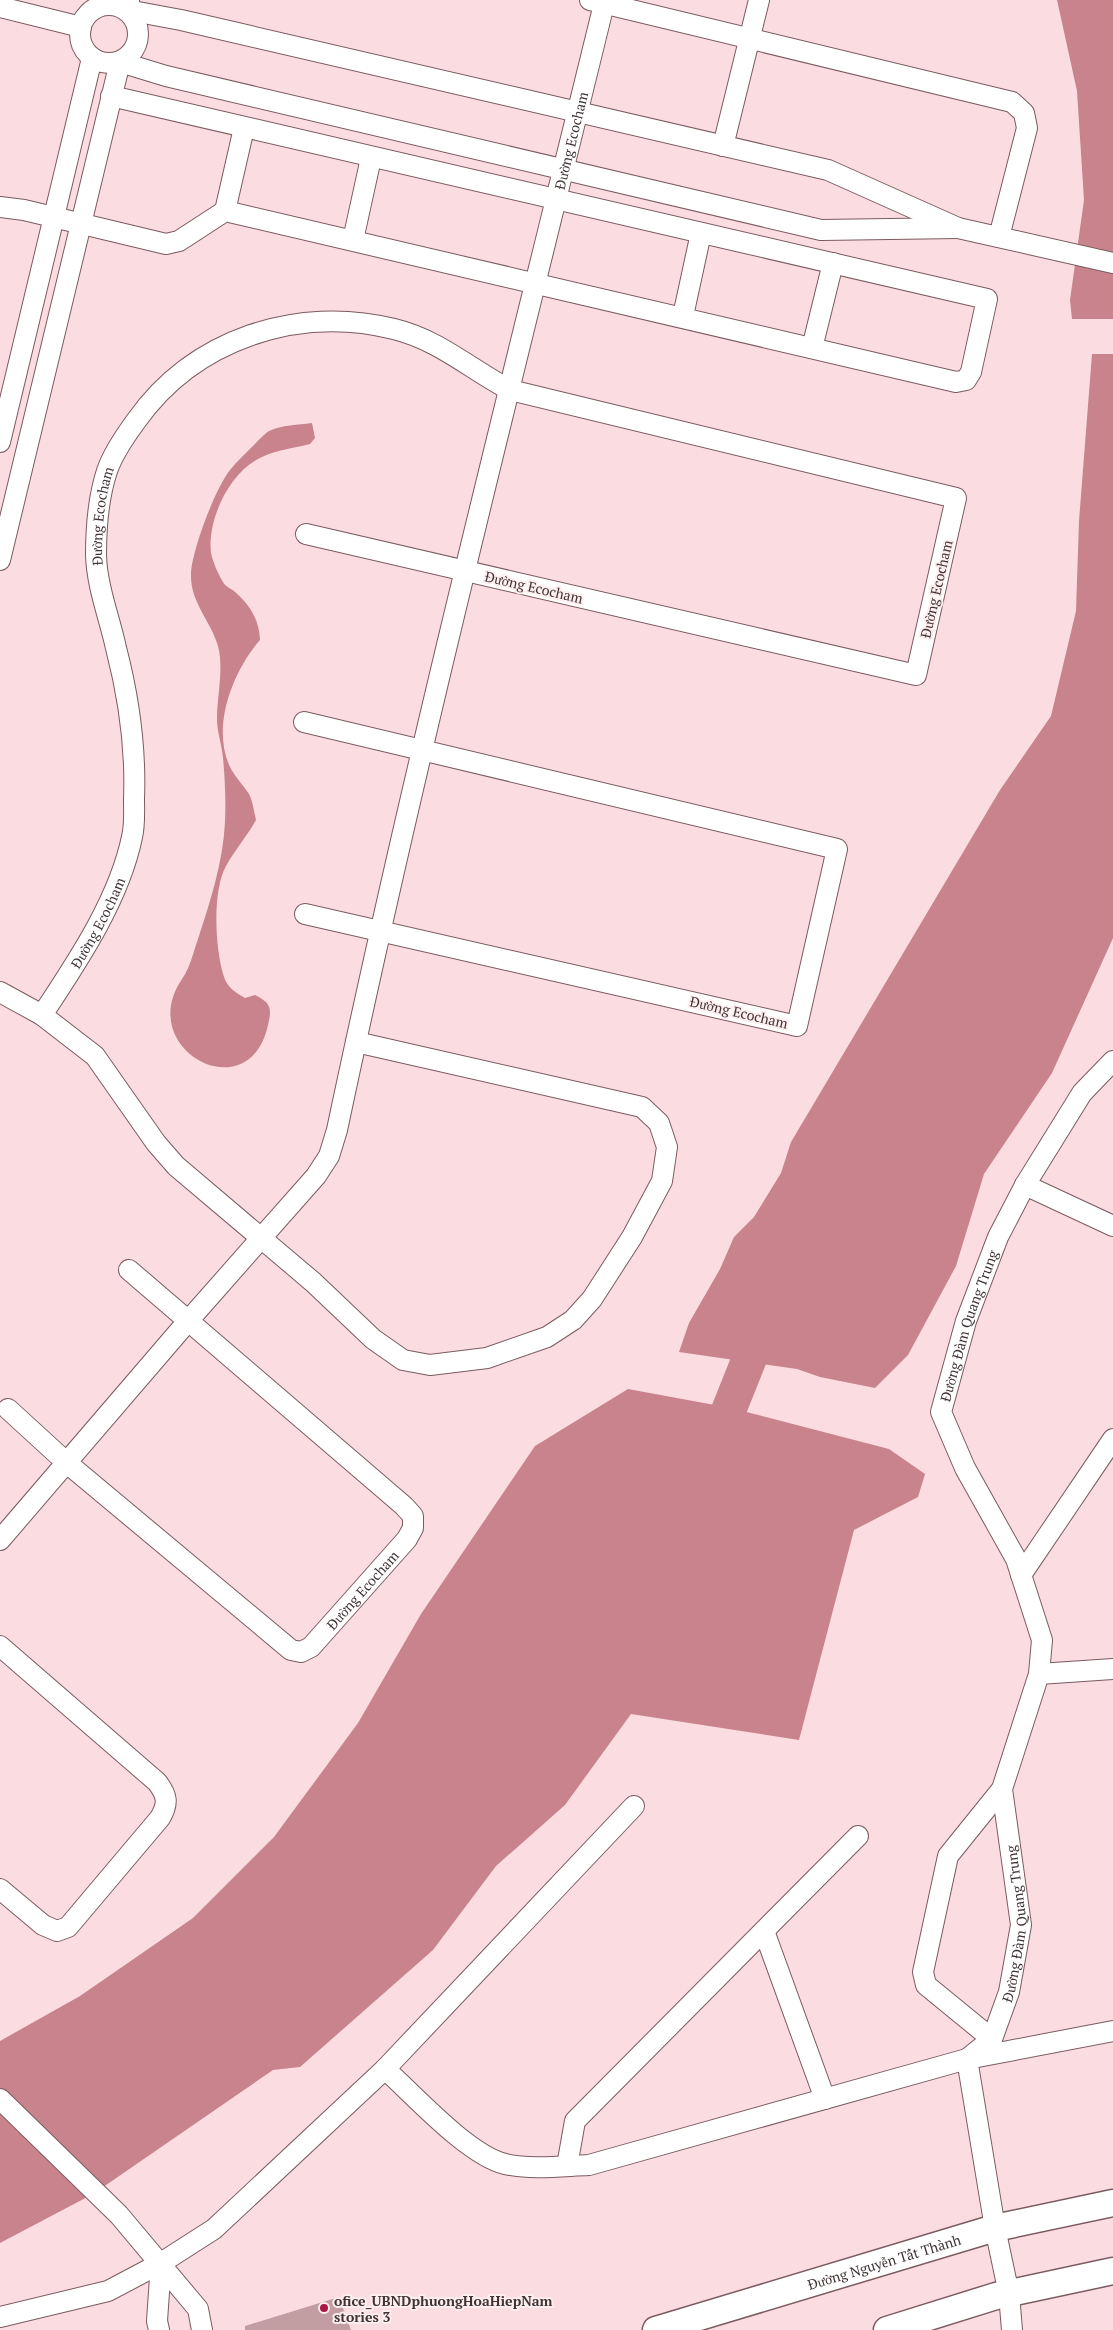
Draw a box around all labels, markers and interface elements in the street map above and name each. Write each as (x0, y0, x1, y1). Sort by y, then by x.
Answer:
street label: Đường Ecocham (549, 89, 592, 191)
street label: Đường Ecocham (86, 464, 117, 566)
street label: Đường Ecocham (915, 538, 957, 640)
street label: Đường Ecocham (483, 566, 585, 608)
street label: Đường Ecocham (65, 874, 129, 972)
street label: Đường Ecocham (688, 991, 790, 1033)
street label: Đường Đàm Quang Trung (935, 1247, 1002, 1404)
street label: Đường Ecocham (322, 1546, 402, 1633)
street label: Đường Đàm Quang Trung (997, 1844, 1031, 2005)
street label: Đường Nguyễn Tất Thành (805, 2229, 963, 2293)
place label: ofice_UBNDphuongHoaHiepNam stories 3 (334, 2291, 553, 2326)
marker: ofice_UBNDphuongHoaHiepNam stories 3 (318, 2302, 330, 2314)

